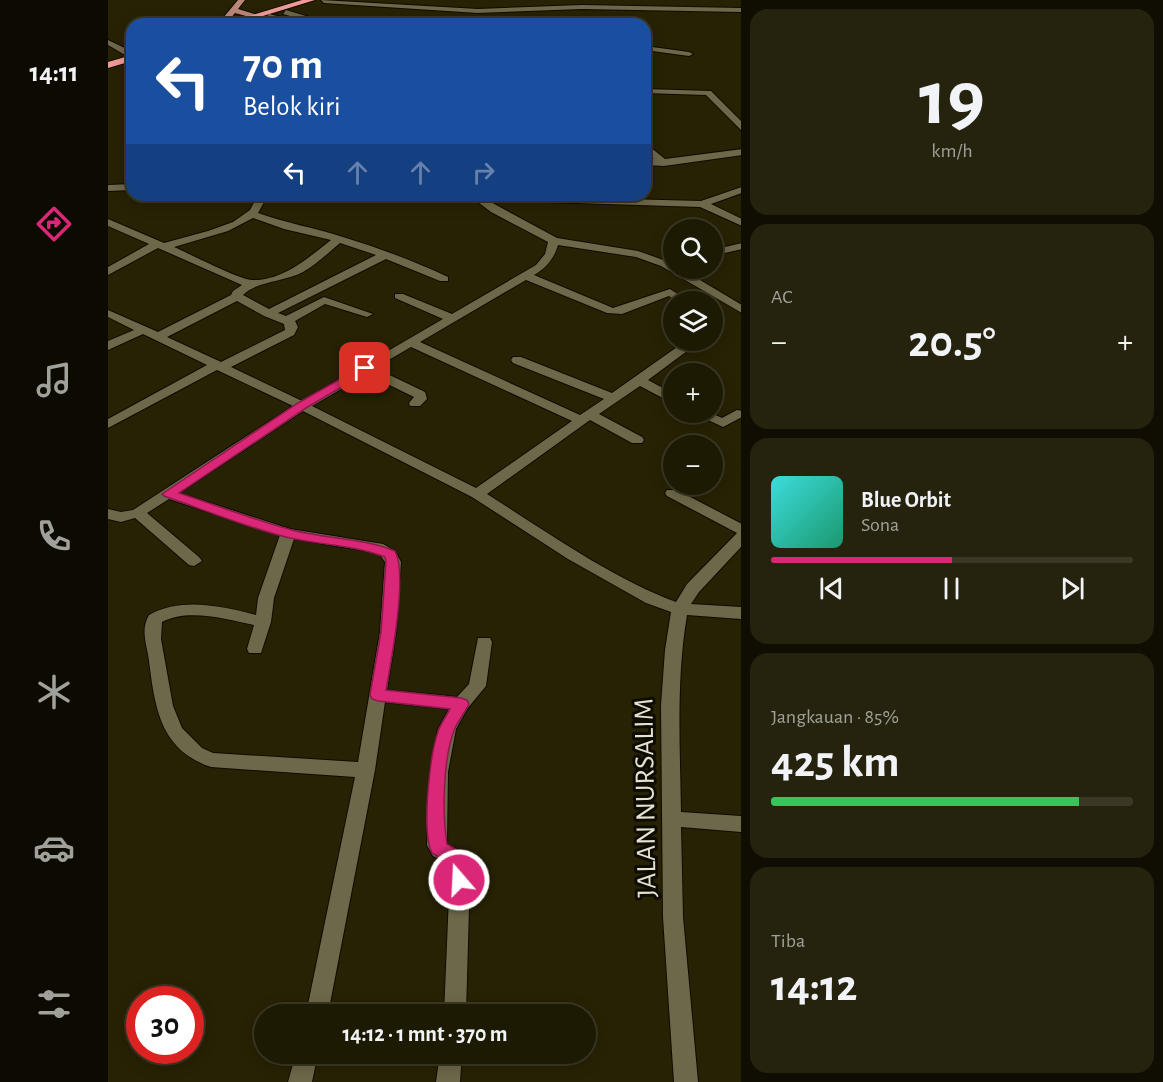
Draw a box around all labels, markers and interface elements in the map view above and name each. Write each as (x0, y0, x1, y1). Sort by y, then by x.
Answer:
icon: left (144, 42, 222, 120)
text: 70 m (243, 44, 323, 86)
text: 14:11 (30, 59, 78, 86)
text: 19 (919, 61, 985, 139)
text: Belok kiri (243, 93, 340, 120)
text: km/h (931, 141, 973, 161)
icon: left (278, 156, 311, 189)
icon: ahead (341, 156, 374, 189)
icon: ahead (404, 156, 437, 189)
icon: right (467, 156, 500, 189)
icon: directions (33, 203, 75, 245)
map controls (663, 219, 723, 495)
button: search (663, 219, 723, 279)
text: AC (771, 287, 793, 307)
button: layers (663, 291, 723, 351)
text: 20.5° (908, 320, 996, 365)
text: − (771, 326, 787, 359)
text: + (1117, 326, 1133, 359)
pin (339, 342, 390, 393)
icon: arrive (348, 351, 381, 384)
icon: music (33, 359, 75, 401)
button: + (663, 363, 723, 423)
button: − (663, 435, 723, 495)
text: Blue Orbit (861, 489, 951, 511)
icon: phone (33, 515, 75, 557)
text: Sona (861, 515, 899, 535)
icon: previous (815, 572, 848, 605)
icon: pause (935, 572, 968, 605)
icon: next (1056, 572, 1089, 605)
icon: climate (33, 671, 75, 713)
street label: JALAN NURSALIM (630, 698, 662, 898)
text: Jangkauan · 85% (771, 707, 899, 727)
text: 425 km (771, 740, 900, 785)
icon: car (33, 827, 75, 869)
position arrow (427, 848, 491, 912)
text: Tiba (771, 931, 805, 951)
text: 14:12 (771, 964, 858, 1009)
icon: filters (33, 983, 75, 1025)
speed limit sign: 30 (126, 986, 204, 1064)
text: 14:12 · 1 mnt · 370 m (342, 1023, 508, 1045)

